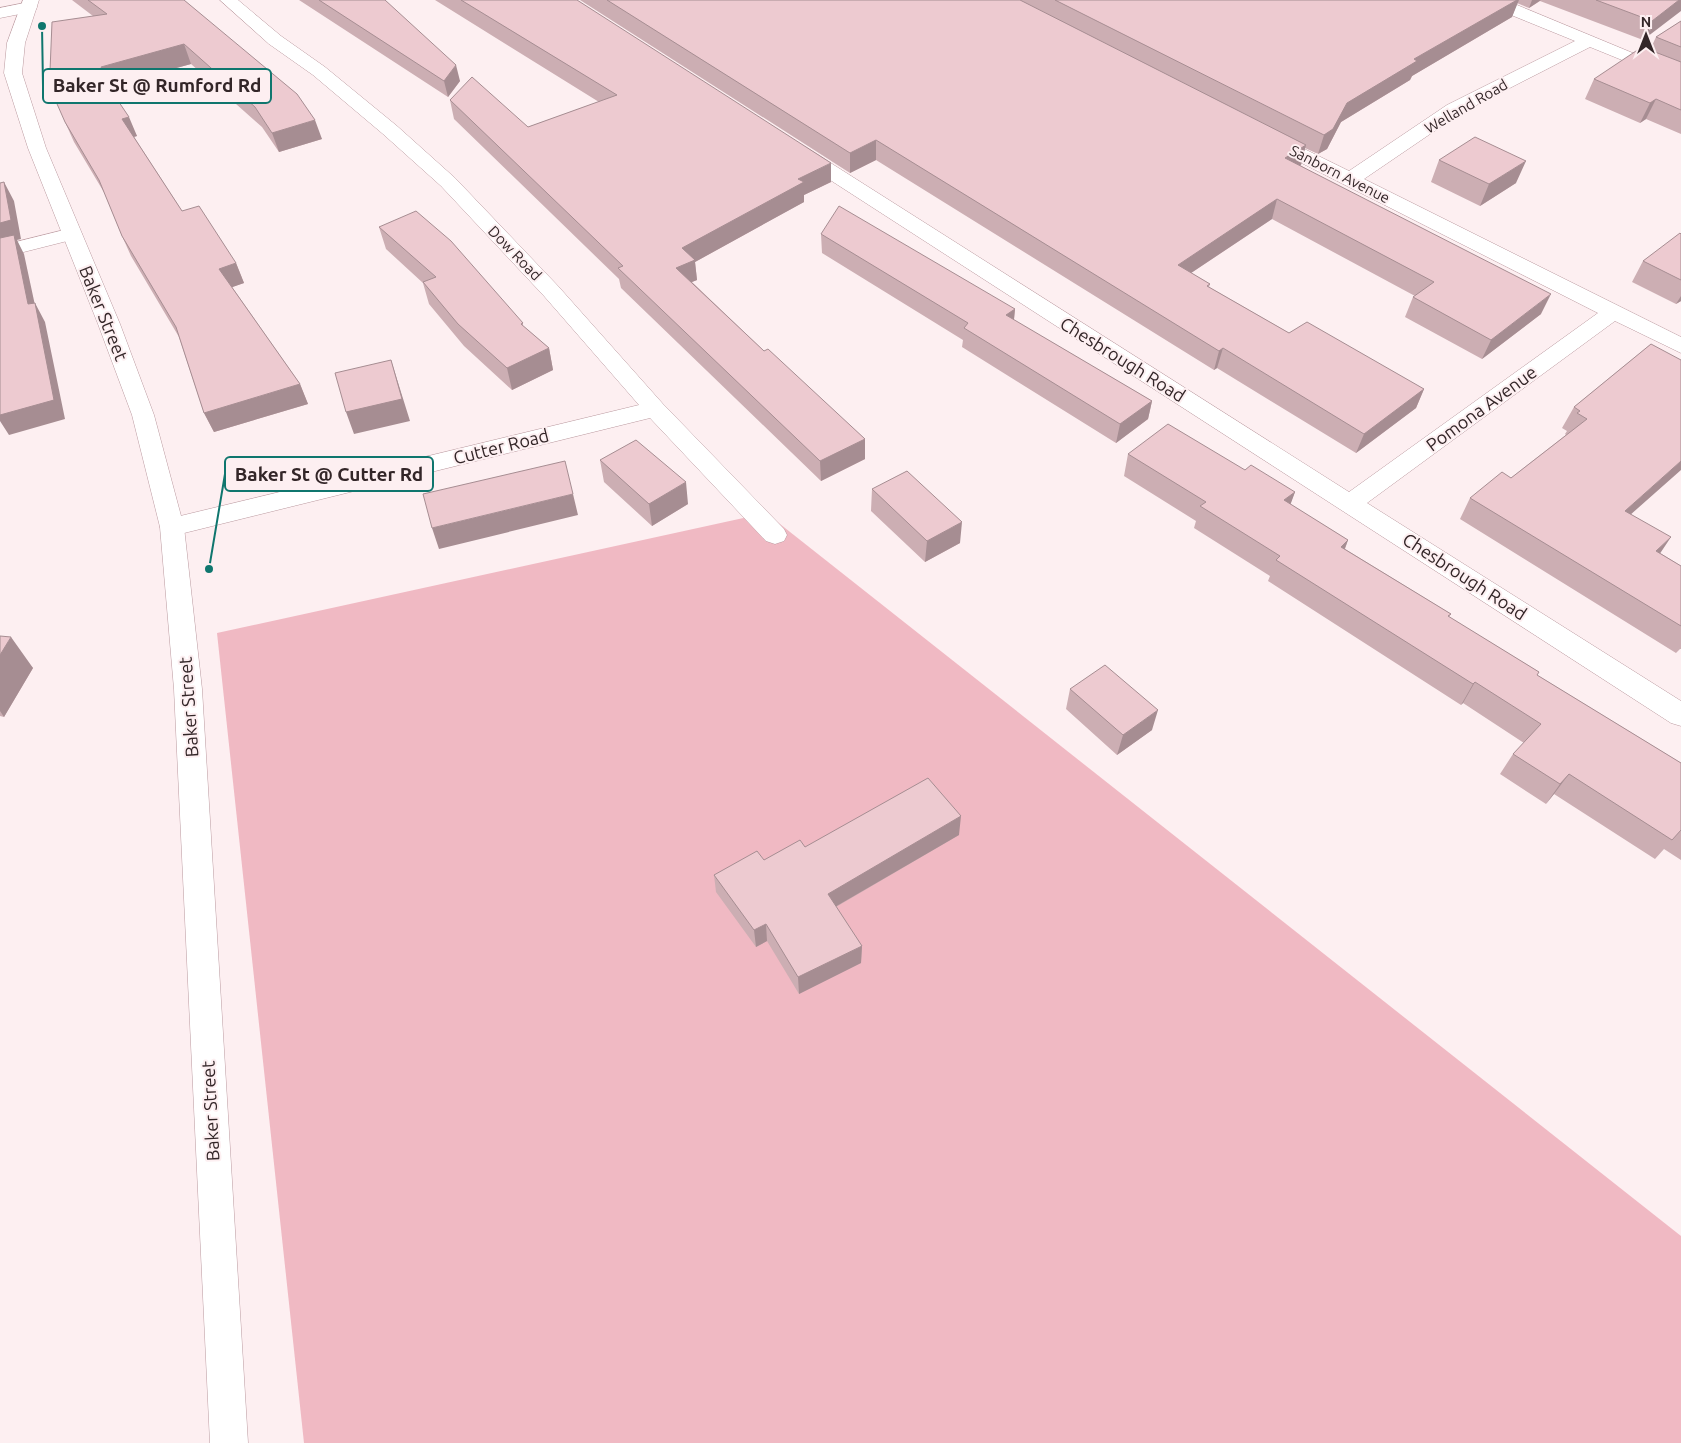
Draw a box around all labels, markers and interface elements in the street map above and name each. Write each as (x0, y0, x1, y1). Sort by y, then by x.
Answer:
north arrow (1621, 10, 1671, 60)
text: N (1641, 14, 1651, 30)
callout: Baker St @ Rumford Rd (43, 69, 271, 103)
text: Baker St @ Rumford Rd (53, 74, 261, 96)
street label: Welland Road (1422, 75, 1510, 137)
street label: Sanborn Avenue (1287, 141, 1393, 207)
street label: Dow Road (485, 222, 545, 284)
street label: Baker Street (76, 263, 132, 363)
street label: Chesbrough Road (1057, 313, 1189, 405)
street label: Pomona Avenue (1422, 361, 1540, 455)
street label: Cutter Road (451, 424, 551, 468)
callout: Baker St @ Cutter Rd (225, 457, 433, 491)
text: Baker St @ Cutter Rd (235, 463, 423, 485)
street label: Chesbrough Road (1399, 529, 1531, 623)
street label: Baker Street (175, 656, 201, 758)
street label: Baker Street (197, 1060, 223, 1162)

